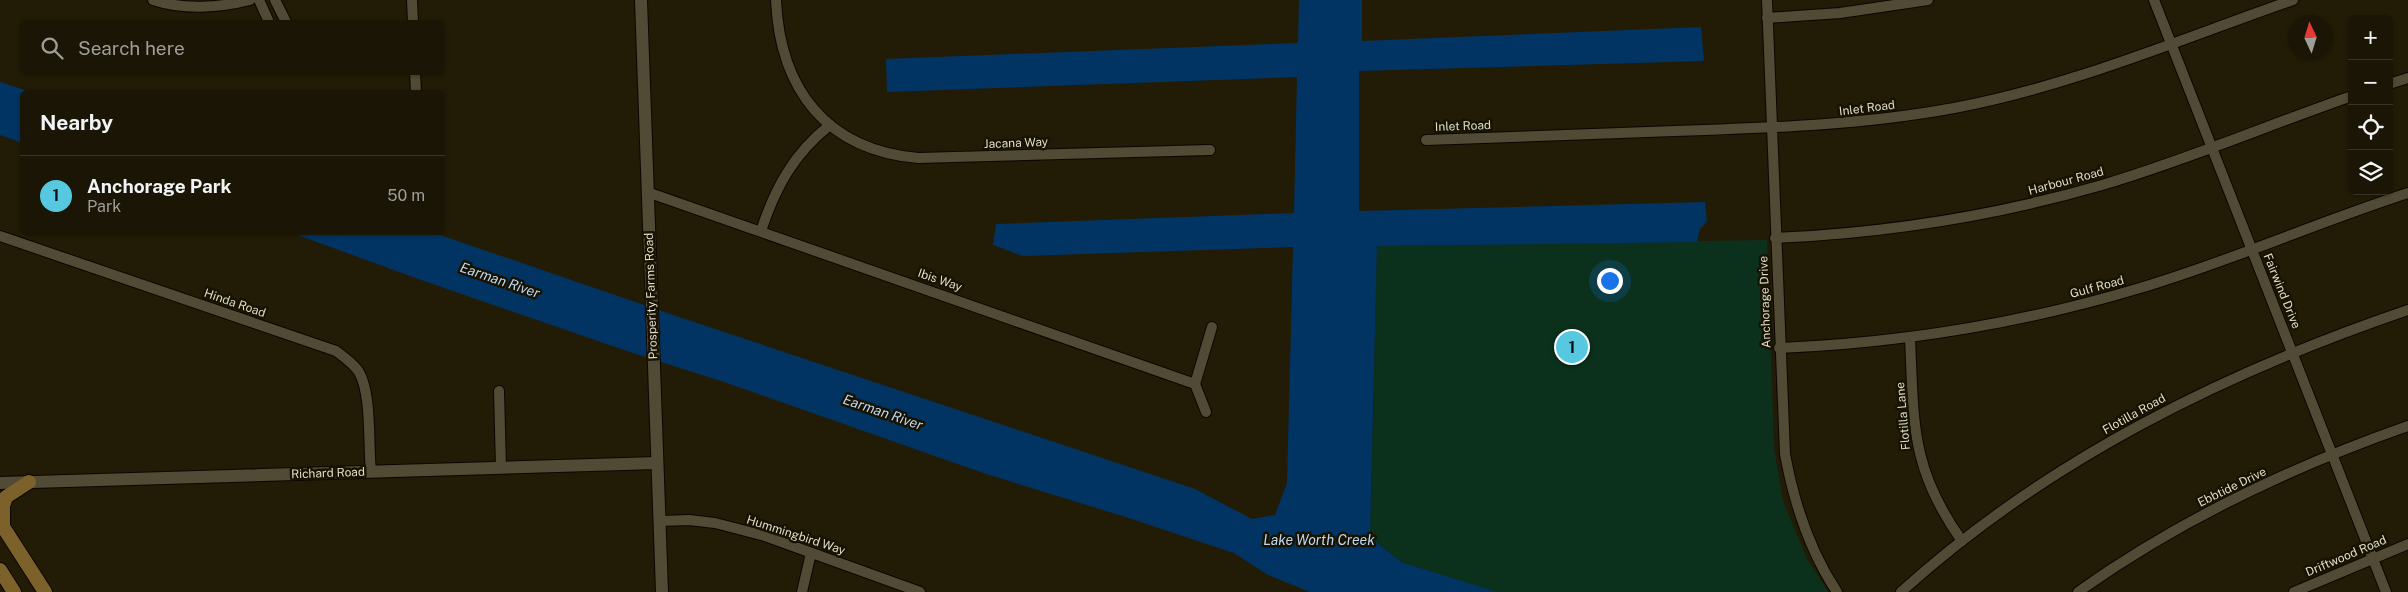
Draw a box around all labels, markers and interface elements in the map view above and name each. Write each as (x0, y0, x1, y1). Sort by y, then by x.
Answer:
north arrow (2288, 15, 2333, 60)
map controls (2348, 15, 2393, 195)
button: + (2348, 15, 2393, 60)
search box (20, 20, 445, 75)
icon: search (38, 34, 66, 62)
text: Search here (78, 37, 185, 59)
button: − (2348, 60, 2393, 105)
street label: Inlet Road (1838, 98, 1896, 118)
button: locate (2348, 105, 2393, 150)
text: Nearby (40, 110, 113, 135)
street label: Inlet Road (1435, 118, 1491, 134)
street label: Jacana Way (984, 135, 1049, 151)
button: layers (2348, 150, 2393, 195)
street label: Harbour Road (2027, 164, 2105, 198)
text: Anchorage Park (87, 175, 232, 197)
text: 1 (53, 186, 59, 205)
text: 50 m (387, 186, 425, 205)
text: Park (87, 197, 121, 216)
street label: Prosperity Farms Road (642, 232, 660, 360)
street label: Fairwind Drive (2261, 251, 2303, 331)
street label: Anchorage Drive (1756, 255, 1774, 348)
water label: Earman River (458, 259, 543, 301)
street label: Ibis Way (916, 266, 965, 294)
your location (1597, 268, 1623, 294)
street label: Gulf Road (2068, 273, 2126, 301)
street label: Hinda Road (202, 286, 268, 320)
pin: 1 (1556, 328, 1588, 366)
street label: Flotilla Lane (1893, 381, 1913, 451)
water label: Earman River (841, 391, 926, 433)
street label: Flotilla Road (2100, 391, 2168, 437)
street label: Ebbtide Drive (2195, 464, 2269, 510)
street label: Richard Road (291, 465, 365, 481)
street label: Hummingbird Way (745, 512, 848, 558)
water label: Lake Worth Creek (1263, 532, 1375, 548)
street label: Driftwood Road (2304, 533, 2388, 579)

